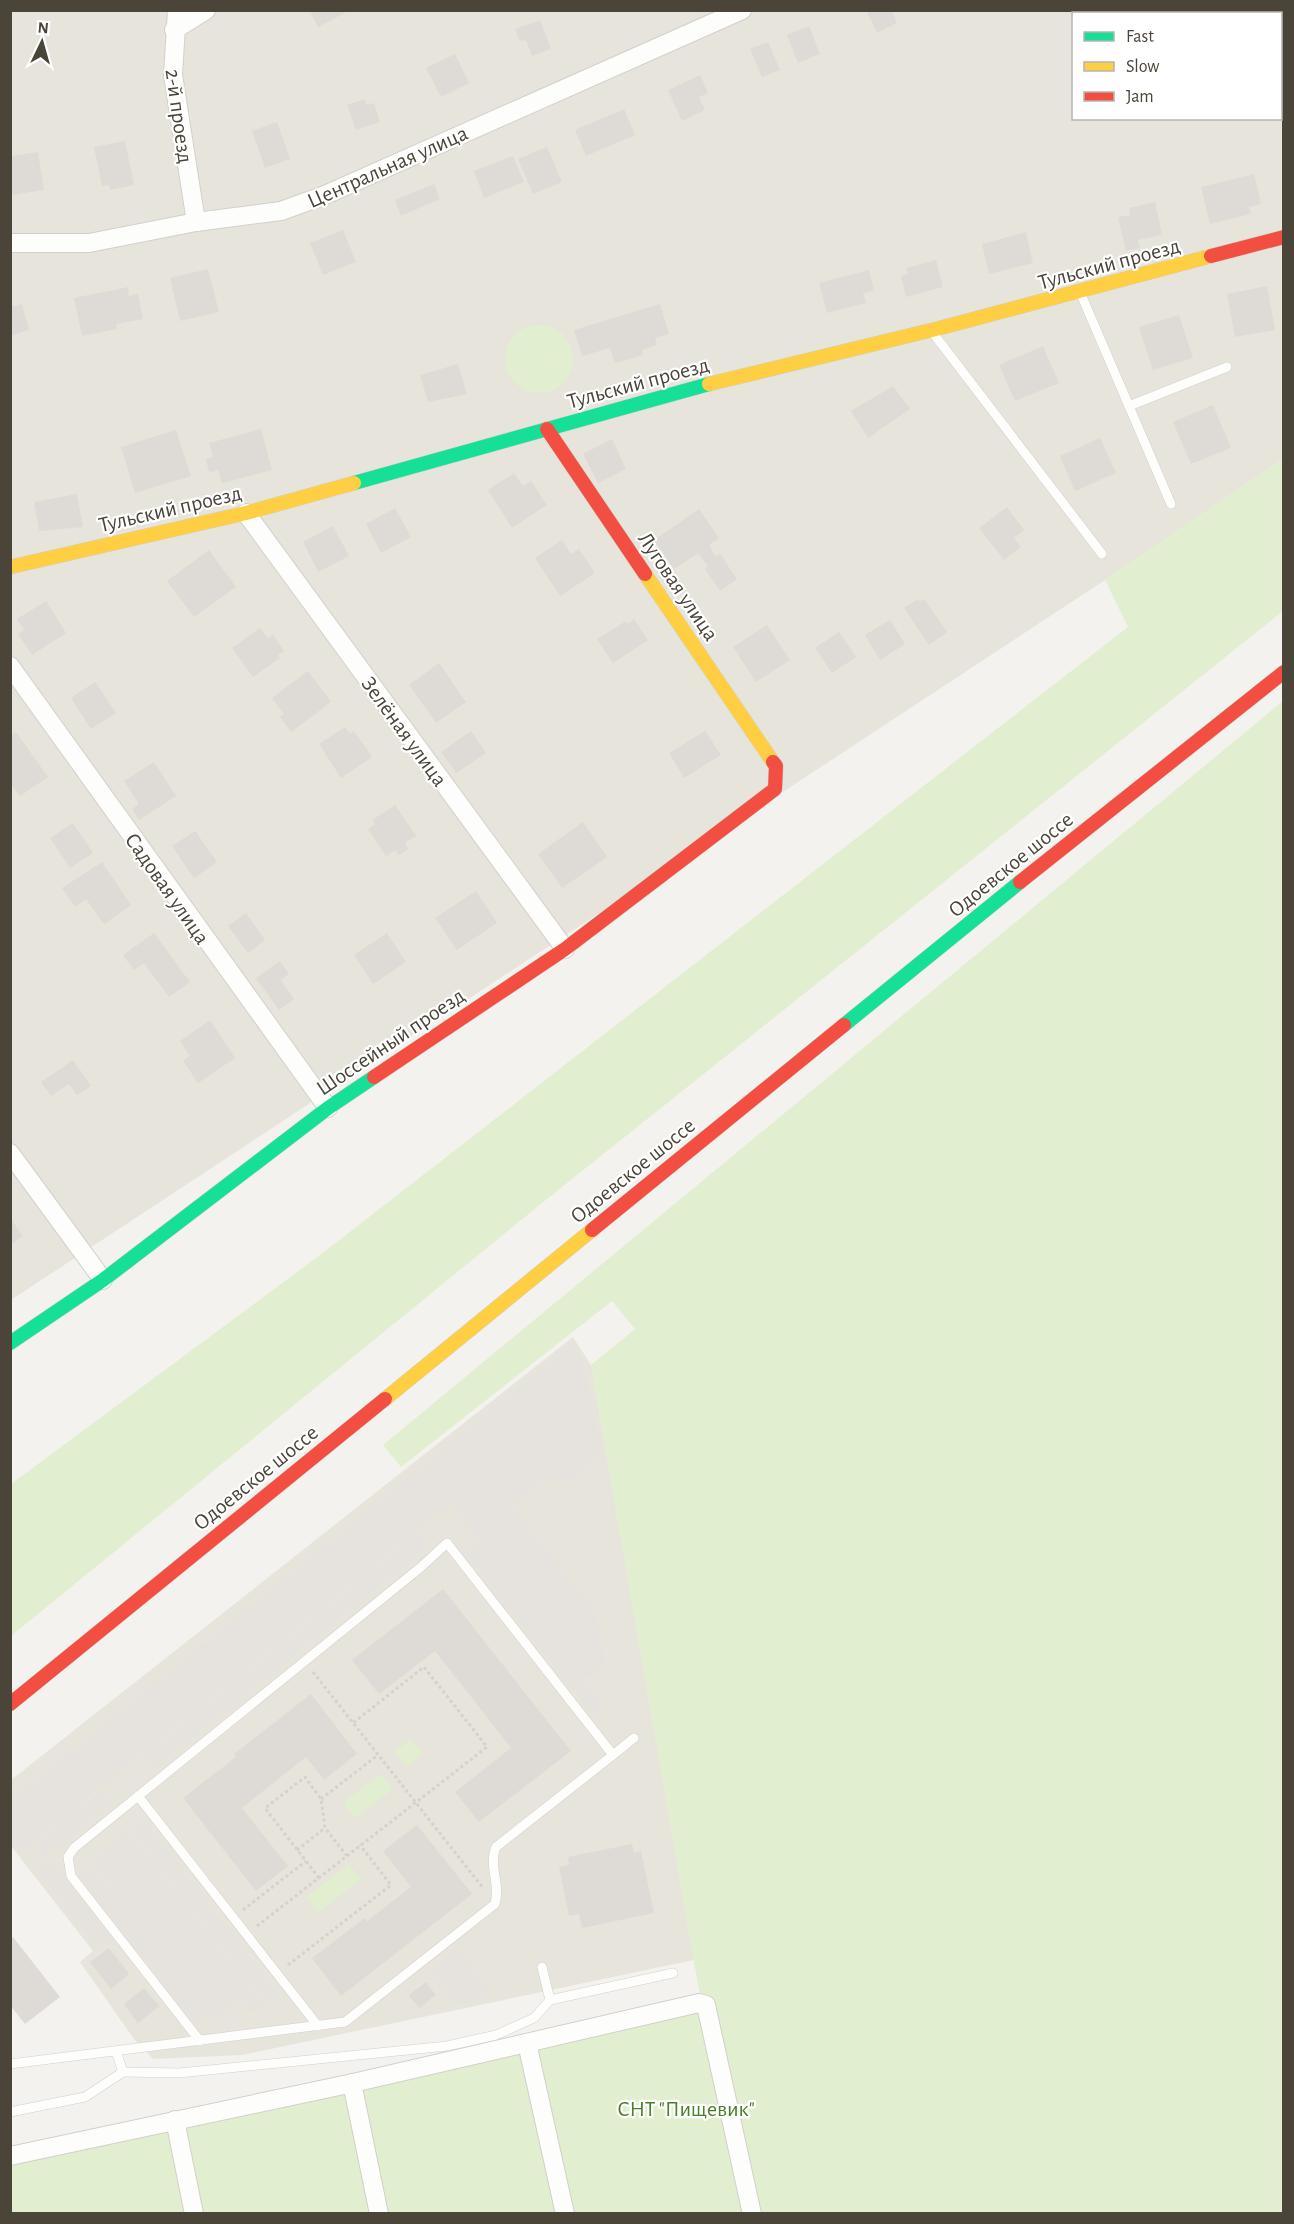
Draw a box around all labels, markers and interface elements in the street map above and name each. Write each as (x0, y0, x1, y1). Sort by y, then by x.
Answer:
north arrow (12, 12, 72, 72)
legend (1072, 12, 1282, 120)
text: N (37, 20, 49, 37)
text: Fast (1126, 28, 1154, 46)
text: Slow (1126, 58, 1159, 76)
street label: 2-й проезд (161, 67, 197, 165)
text: Jam (1126, 88, 1154, 106)
street label: Центральная улица (304, 122, 471, 212)
street label: Тульский проезд (1036, 234, 1183, 293)
street label: Тульский проезд (565, 353, 712, 412)
street label: Тульский проезд (97, 482, 244, 536)
street label: Луговая улица (634, 528, 722, 645)
street label: Зелёная улица (357, 673, 451, 790)
street label: Одоевское шоссе (944, 808, 1077, 922)
street label: Садовая улица (121, 829, 214, 948)
street label: Шоссейный проезд (312, 984, 469, 1099)
street label: Одоевское шоссе (566, 1114, 699, 1228)
street label: Одоевское шоссе (189, 1421, 322, 1535)
park label: СНТ "Пищевик" (617, 2098, 755, 2120)

